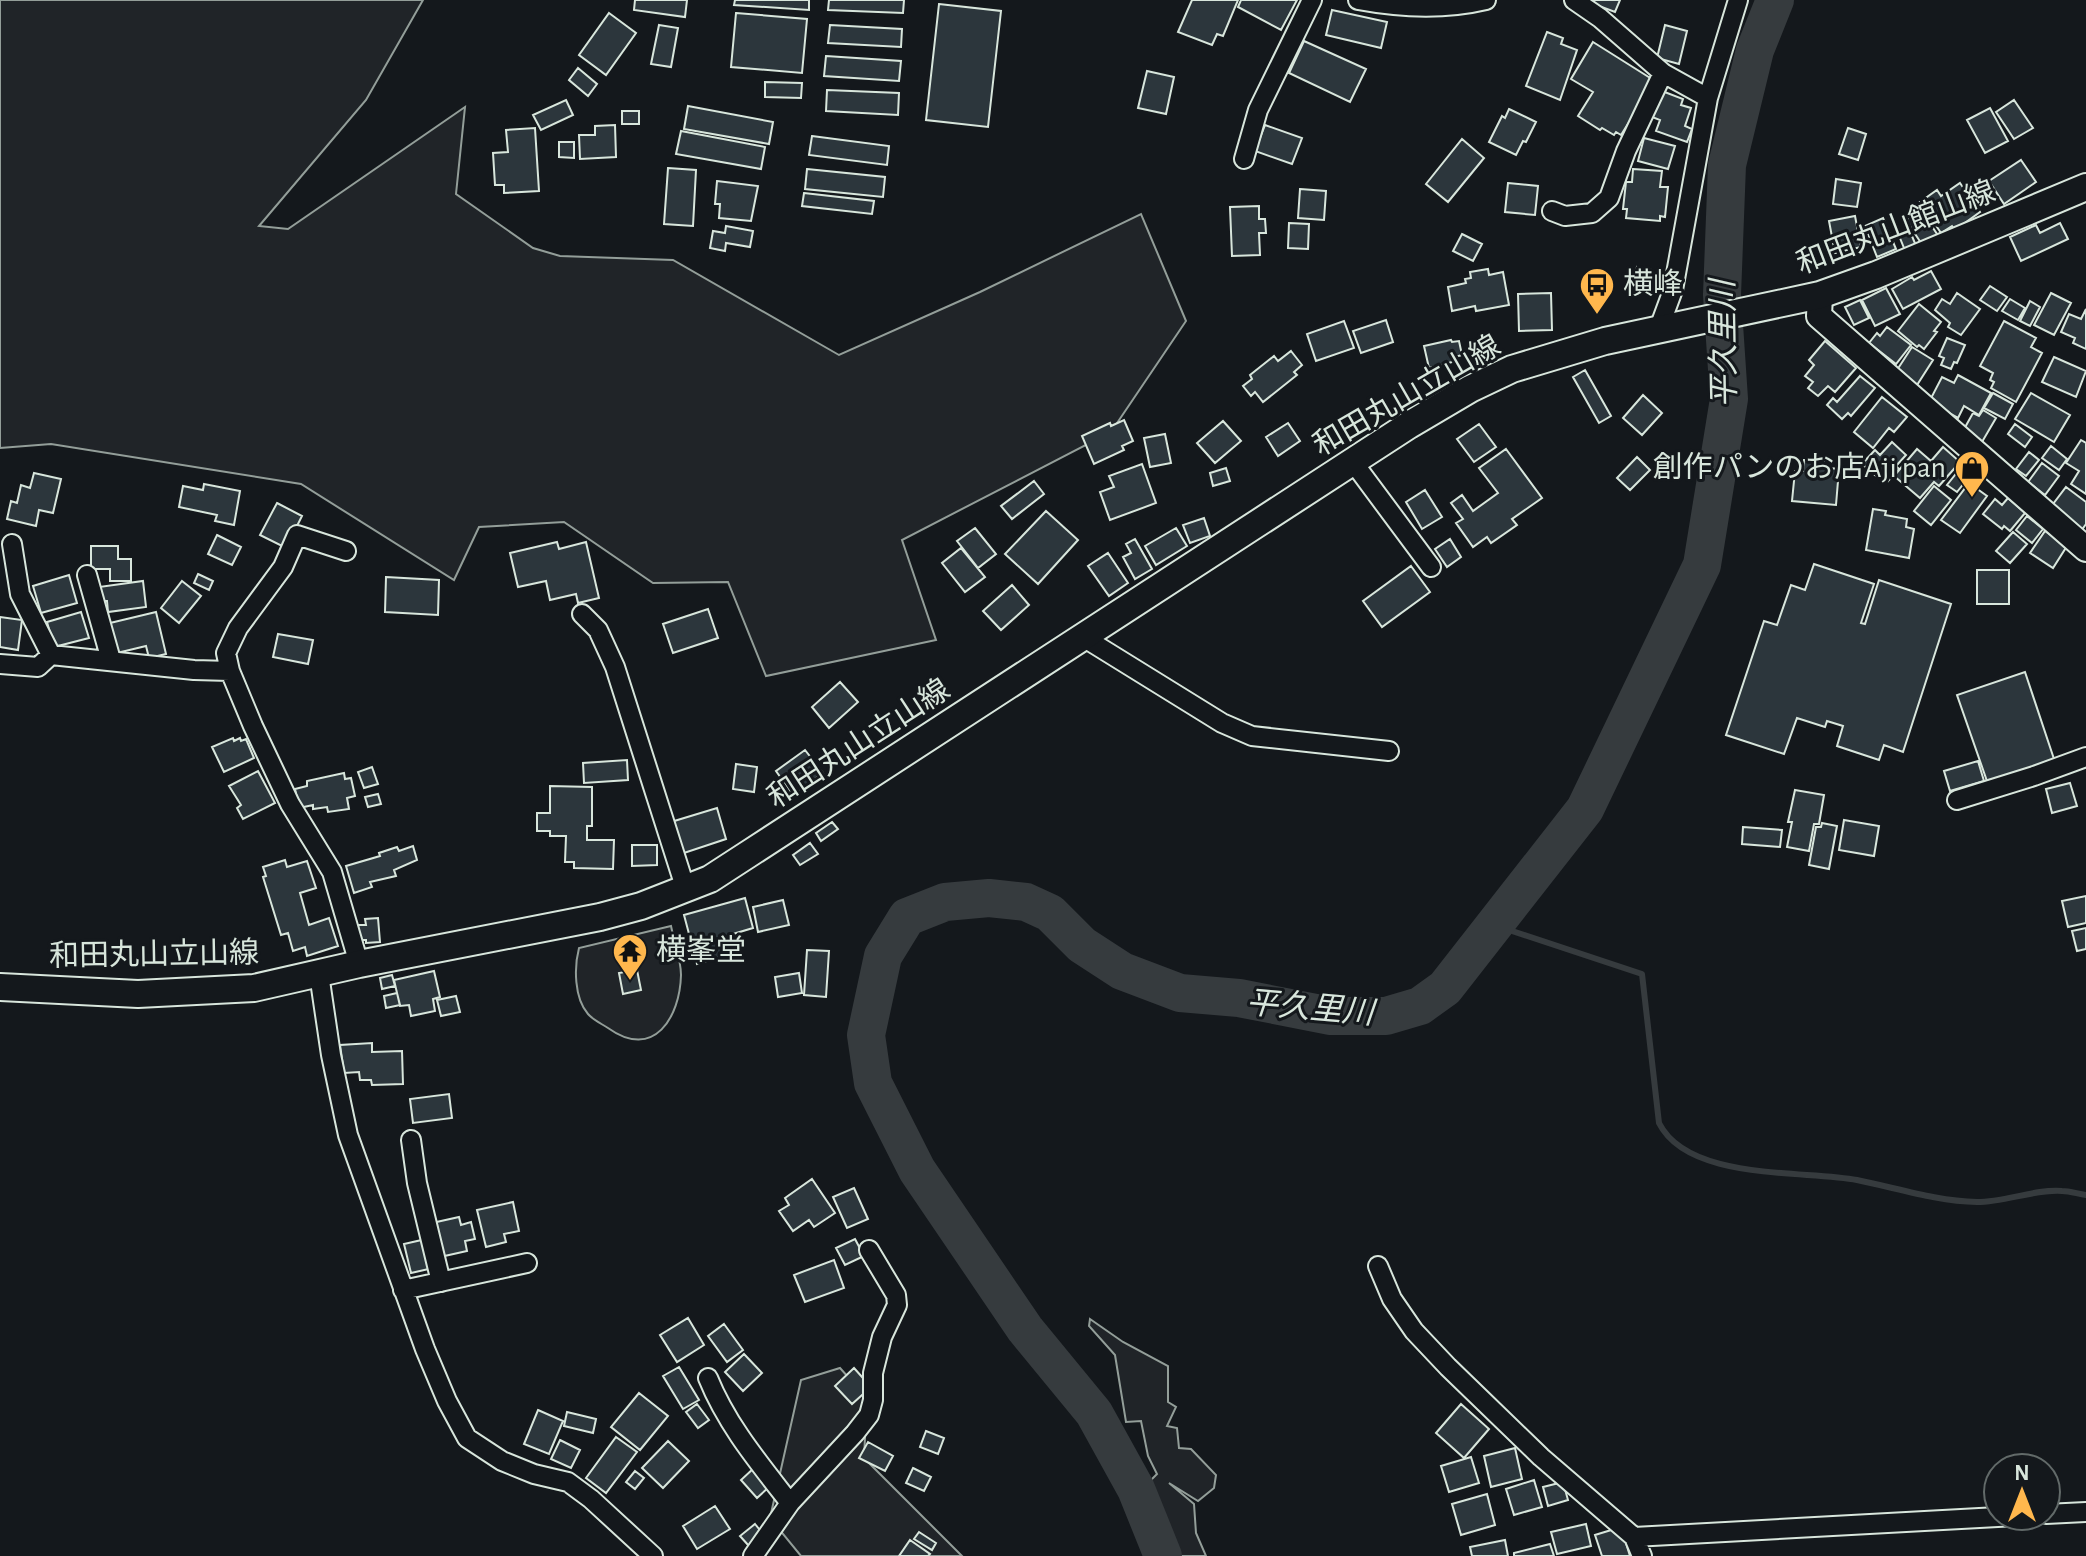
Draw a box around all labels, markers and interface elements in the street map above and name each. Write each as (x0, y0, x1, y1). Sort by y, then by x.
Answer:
street label: 和田丸山館山線 (1792, 175, 1999, 280)
bus stop icon: 横峰 (1578, 266, 1616, 316)
place label: 横峰 (1623, 268, 1683, 300)
water label: 平久里川 (1706, 277, 1741, 408)
street label: 和田丸山立山線 (1308, 329, 1505, 461)
shop icon: 創作パンのお店Aji pan (1953, 449, 1991, 499)
place label: 創作パンのお店Aji pan (1653, 451, 1946, 483)
street label: 和田丸山立山線 (762, 673, 955, 814)
temple icon: 横峯堂 (611, 932, 649, 982)
place label: 横峯堂 (656, 934, 746, 966)
street label: 和田丸山立山線 (49, 936, 259, 972)
water label: 平久里川 (1245, 985, 1378, 1030)
north arrow (1982, 1452, 2062, 1532)
text: N (2014, 1462, 2030, 1484)

